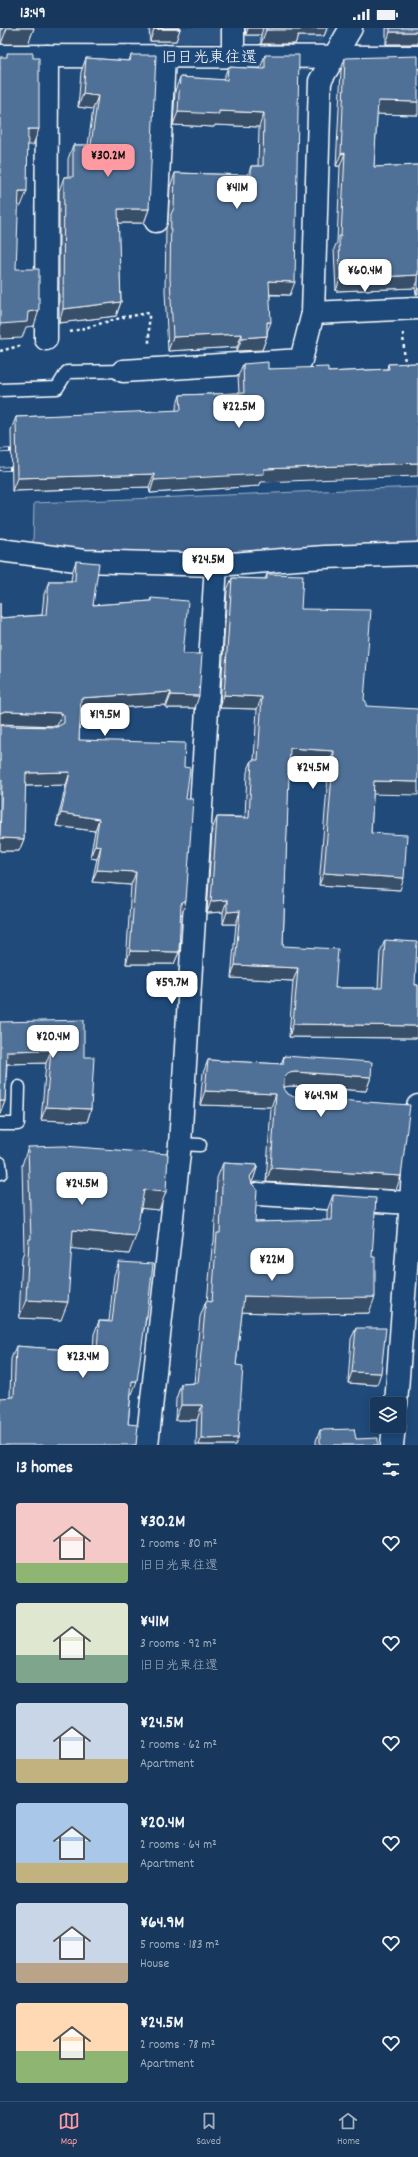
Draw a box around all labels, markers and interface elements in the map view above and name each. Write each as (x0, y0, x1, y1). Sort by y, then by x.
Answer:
text: 13:49 (20, 3, 46, 25)
street label: 旧日光東往還 (161, 47, 257, 70)
pin: ¥30.2M (75, 144, 141, 178)
text: ¥30.2M (91, 147, 125, 166)
pin: ¥41M (213, 176, 261, 210)
text: ¥41M (226, 179, 248, 198)
pin: ¥60.4M (332, 259, 398, 293)
text: ¥60.4M (348, 262, 382, 281)
pin: ¥22.5M (206, 395, 272, 429)
text: ¥22.5M (222, 398, 256, 417)
pin: ¥24.5M (175, 548, 241, 582)
text: ¥24.5M (191, 551, 225, 570)
pin: ¥19.5M (72, 703, 138, 737)
text: ¥19.5M (90, 706, 120, 725)
pin: ¥24.5M (280, 756, 346, 790)
text: ¥24.5M (296, 759, 330, 778)
pin: ¥59.7M (139, 971, 205, 1005)
text: ¥59.7M (155, 974, 189, 993)
pin: ¥20.4M (20, 1025, 86, 1059)
text: ¥20.4M (36, 1028, 70, 1047)
pin: ¥64.9M (288, 1084, 354, 1118)
text: ¥64.9M (304, 1087, 338, 1106)
pin: ¥24.5M (49, 1172, 115, 1206)
text: ¥24.5M (65, 1175, 99, 1194)
pin: ¥22M (248, 1248, 296, 1282)
text: ¥22M (259, 1251, 285, 1270)
pin: ¥23.4M (50, 1345, 116, 1379)
text: ¥23.4M (67, 1348, 99, 1367)
map controls (370, 1397, 406, 1433)
button: layers (370, 1397, 406, 1433)
text: 13 homes (16, 1457, 73, 1481)
icon: filters (380, 1458, 402, 1480)
text: ¥30.2M (140, 1511, 185, 1535)
icon: home (48, 1519, 96, 1567)
icon: heart (380, 1532, 402, 1554)
text: 2 rooms · 80 m² (140, 1535, 217, 1554)
text: 旧日光東往還 (140, 1557, 218, 1576)
text: ¥41M (140, 1611, 169, 1635)
icon: home (48, 1619, 96, 1667)
icon: heart (380, 1632, 402, 1654)
text: 3 rooms · 92 m² (140, 1635, 217, 1654)
text: 旧日光東往還 (140, 1657, 218, 1676)
text: ¥24.5M (140, 1712, 183, 1736)
icon: home (48, 1719, 96, 1767)
icon: heart (380, 1732, 402, 1754)
text: 2 rooms · 62 m² (140, 1736, 217, 1755)
text: Apartment (140, 1755, 194, 1774)
text: ¥20.4M (140, 1812, 185, 1836)
icon: home (48, 1819, 96, 1867)
icon: heart (380, 1832, 402, 1854)
text: 2 rooms · 64 m² (140, 1836, 217, 1855)
text: Apartment (140, 1855, 194, 1874)
text: ¥64.9M (140, 1912, 184, 1936)
icon: home (48, 1919, 96, 1967)
icon: heart (380, 1932, 402, 1954)
text: 5 rooms · 183 m² (140, 1936, 219, 1955)
text: House (140, 1955, 169, 1974)
text: ¥24.5M (140, 2012, 183, 2036)
icon: home (48, 2019, 96, 2067)
icon: heart (380, 2032, 402, 2054)
text: 2 rooms · 78 m² (140, 2036, 215, 2055)
text: Apartment (140, 2055, 194, 2074)
tab: Map (58, 2110, 80, 2150)
tab: Saved (196, 2110, 221, 2150)
tab: Home (337, 2110, 360, 2150)

